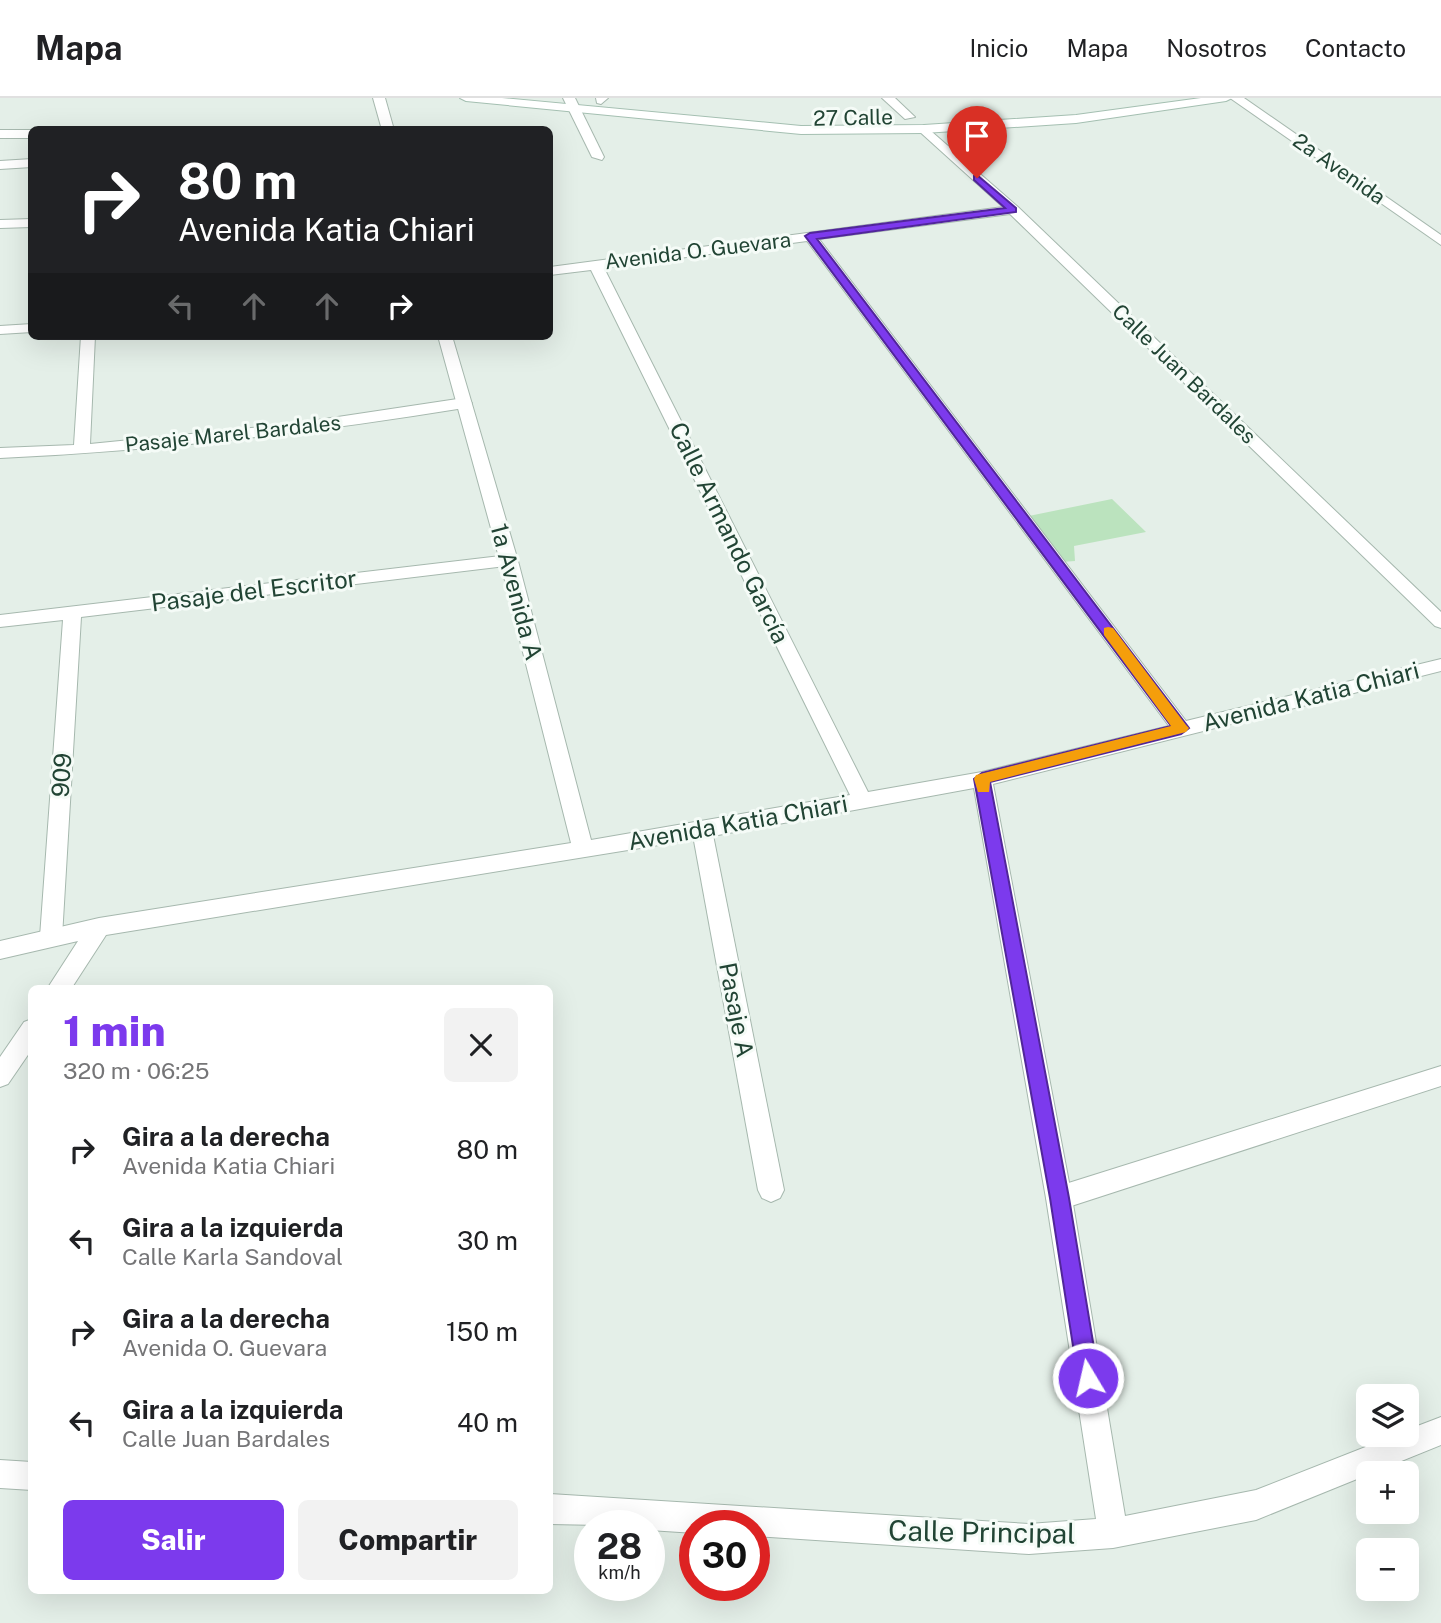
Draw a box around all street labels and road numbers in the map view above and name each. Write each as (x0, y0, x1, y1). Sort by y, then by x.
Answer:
street label: 27 Calle (813, 104, 893, 131)
street label: 2a Avenida (1288, 128, 1390, 209)
street label: Avenida O. Guevara (603, 227, 792, 274)
street label: Calle Juan Bardales (1107, 299, 1261, 449)
street label: Pasaje Marel Bardales (124, 410, 342, 457)
street label: Calle Armando García (664, 418, 796, 648)
street label: 1a Avenida A (485, 520, 549, 663)
street label: Pasaje del Escritor (149, 564, 358, 617)
street label: Avenida Katia Chiari (1199, 656, 1422, 737)
street label: 909 (45, 752, 77, 798)
street label: Avenida Katia Chiari (626, 789, 850, 855)
street label: Pasaje A (714, 960, 760, 1060)
street label: Calle Principal (888, 1513, 1076, 1550)

